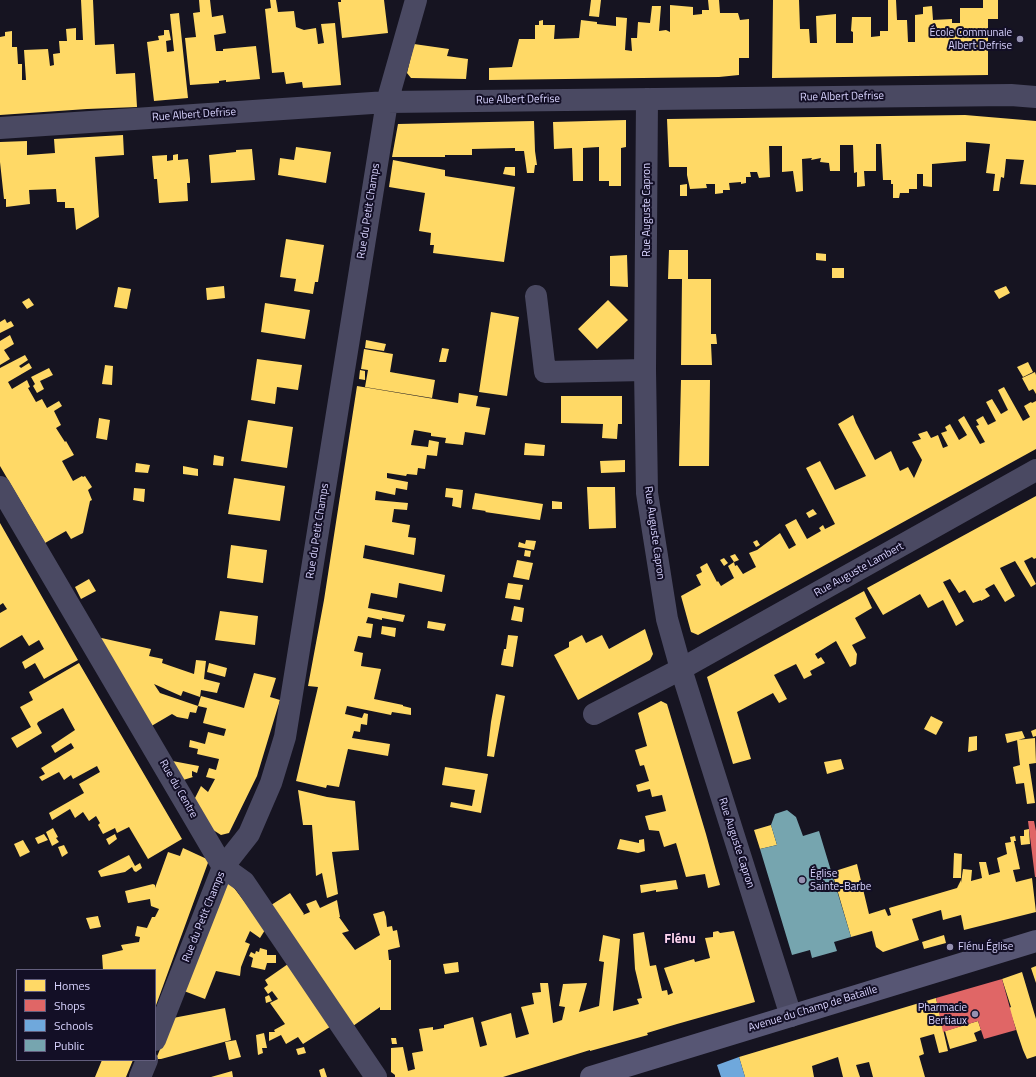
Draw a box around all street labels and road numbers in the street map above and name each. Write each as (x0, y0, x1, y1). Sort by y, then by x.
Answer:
street label: Rue Albert Defrise (800, 90, 884, 104)
street label: Rue Albert Defrise (476, 93, 560, 107)
street label: Rue Albert Defrise (152, 105, 236, 125)
street label: Rue du Petit Champs (355, 162, 383, 260)
street label: Rue Auguste Capron (640, 163, 654, 257)
street label: Rue du Petit Champs (304, 482, 332, 580)
street label: Rue Auguste Capron (641, 485, 667, 581)
street label: Rue Auguste Lambert (812, 540, 906, 600)
street label: Rue du Centre (156, 758, 200, 820)
street label: Rue Auguste Capron (715, 796, 757, 890)
street label: Rue du Petit Champs (180, 870, 228, 964)
street label: Avenue du Champ de Bataille (747, 983, 879, 1035)

